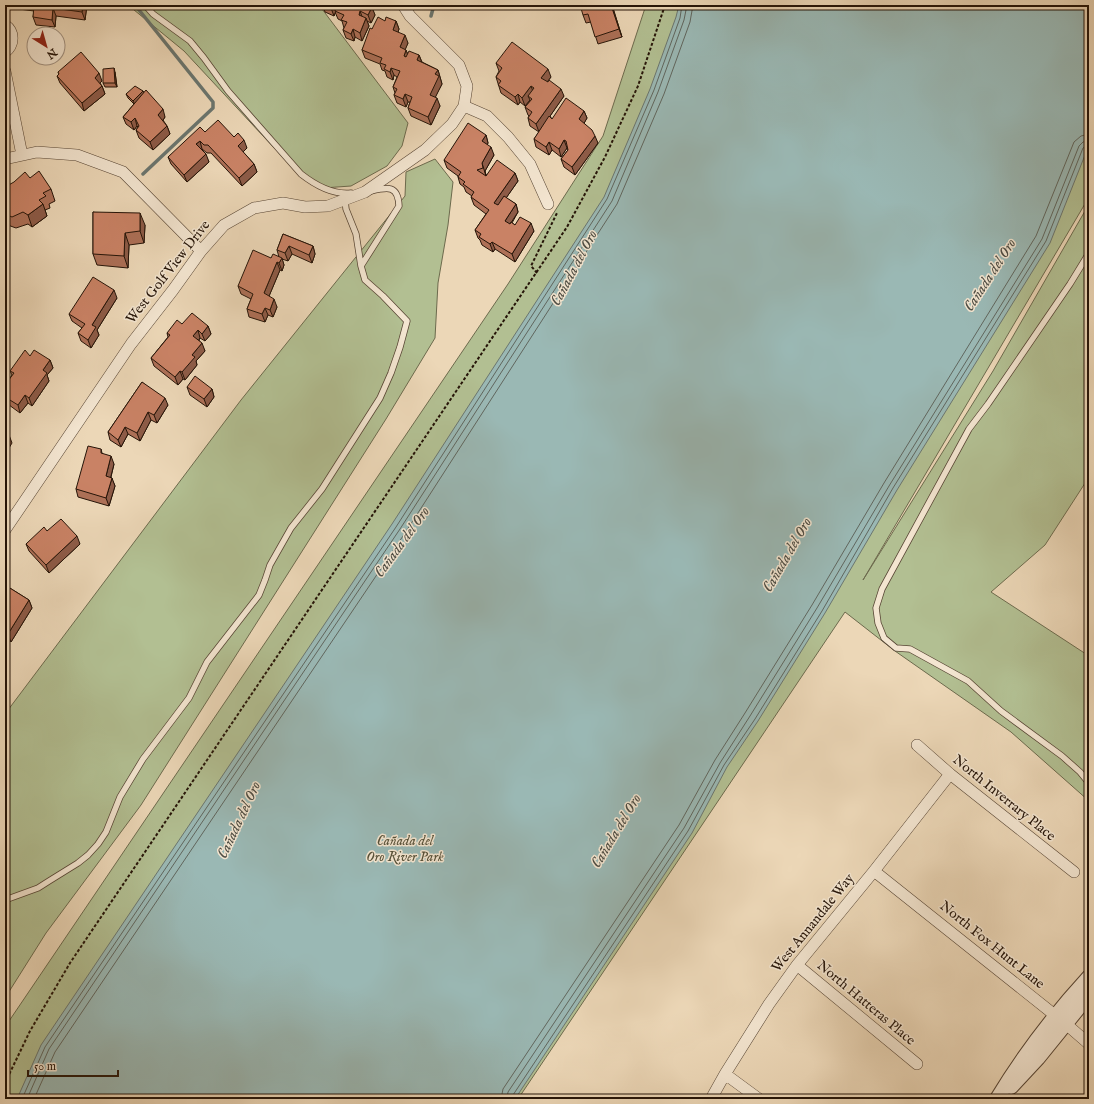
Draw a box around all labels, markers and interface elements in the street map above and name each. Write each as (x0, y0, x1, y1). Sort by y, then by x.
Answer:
north arrow (26, 26, 66, 66)
text: N (43, 44, 60, 62)
street label: West Golf View Drive (122, 216, 214, 327)
water label: Cañada del Oro (546, 227, 602, 309)
water label: Cañada del Oro (959, 235, 1021, 315)
water label: Cañada del Oro (370, 503, 434, 581)
water label: Cañada del Oro (758, 514, 816, 596)
street label: North Inverrary Place (949, 751, 1060, 845)
water label: Cañada del Oro (213, 778, 265, 862)
water label: Cañada del Oro (587, 791, 645, 871)
park label: Cañada del Oro River Park (366, 832, 444, 866)
street label: West Annandale Way (768, 870, 858, 976)
street label: North Fox Hunt Lane (936, 897, 1049, 993)
street label: North Hatteras Place (813, 956, 919, 1050)
scale bar (28, 1052, 118, 1078)
text: 50 m (34, 1059, 56, 1074)

